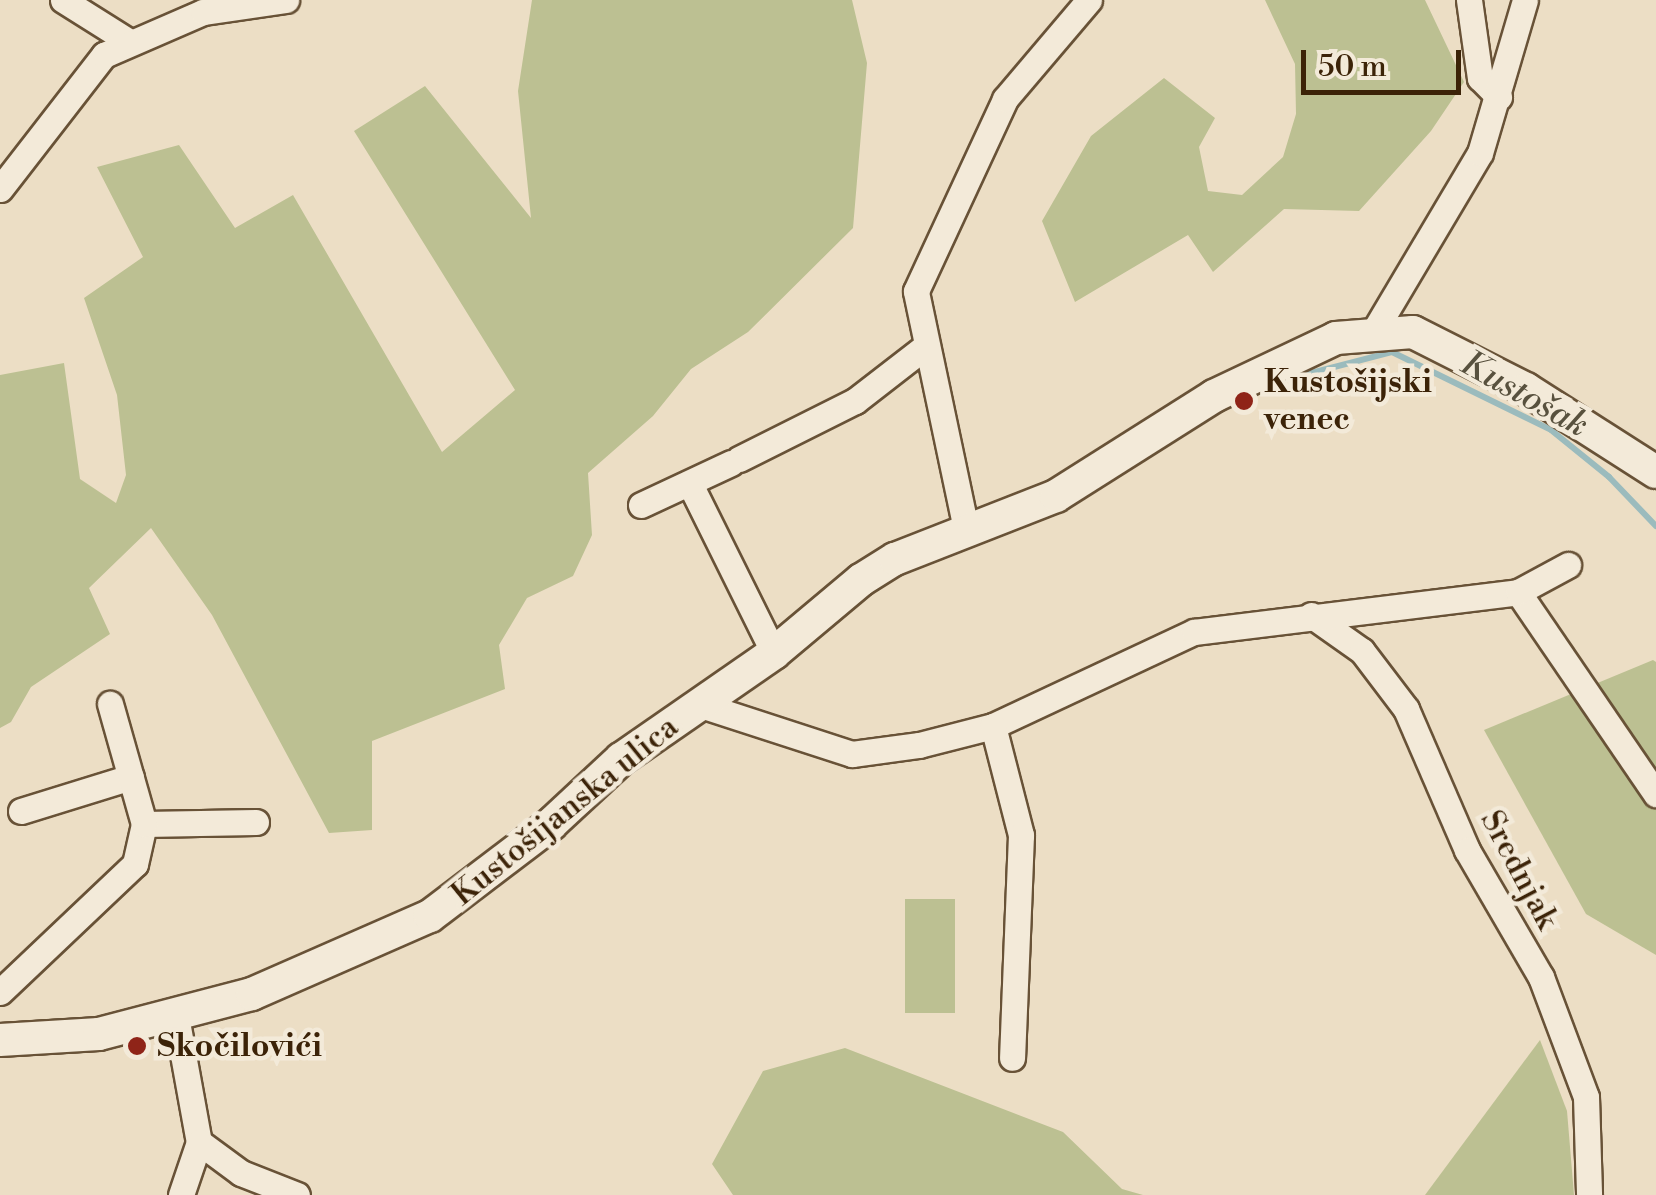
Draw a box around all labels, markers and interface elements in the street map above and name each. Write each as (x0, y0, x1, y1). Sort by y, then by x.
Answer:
scale bar (1306, 30, 1466, 92)
text: 50 m (1318, 48, 1387, 86)
water label: Kustošak (1453, 343, 1595, 447)
place label: Kustošijski venec (1264, 364, 1432, 439)
marker: Kustošijski venec (1233, 390, 1255, 412)
street label: Kustošijanska ulica (444, 708, 686, 914)
street label: Srednjak (1472, 804, 1566, 936)
place label: Skočilovići (157, 1027, 322, 1065)
marker: Skočilovići (126, 1035, 148, 1057)

